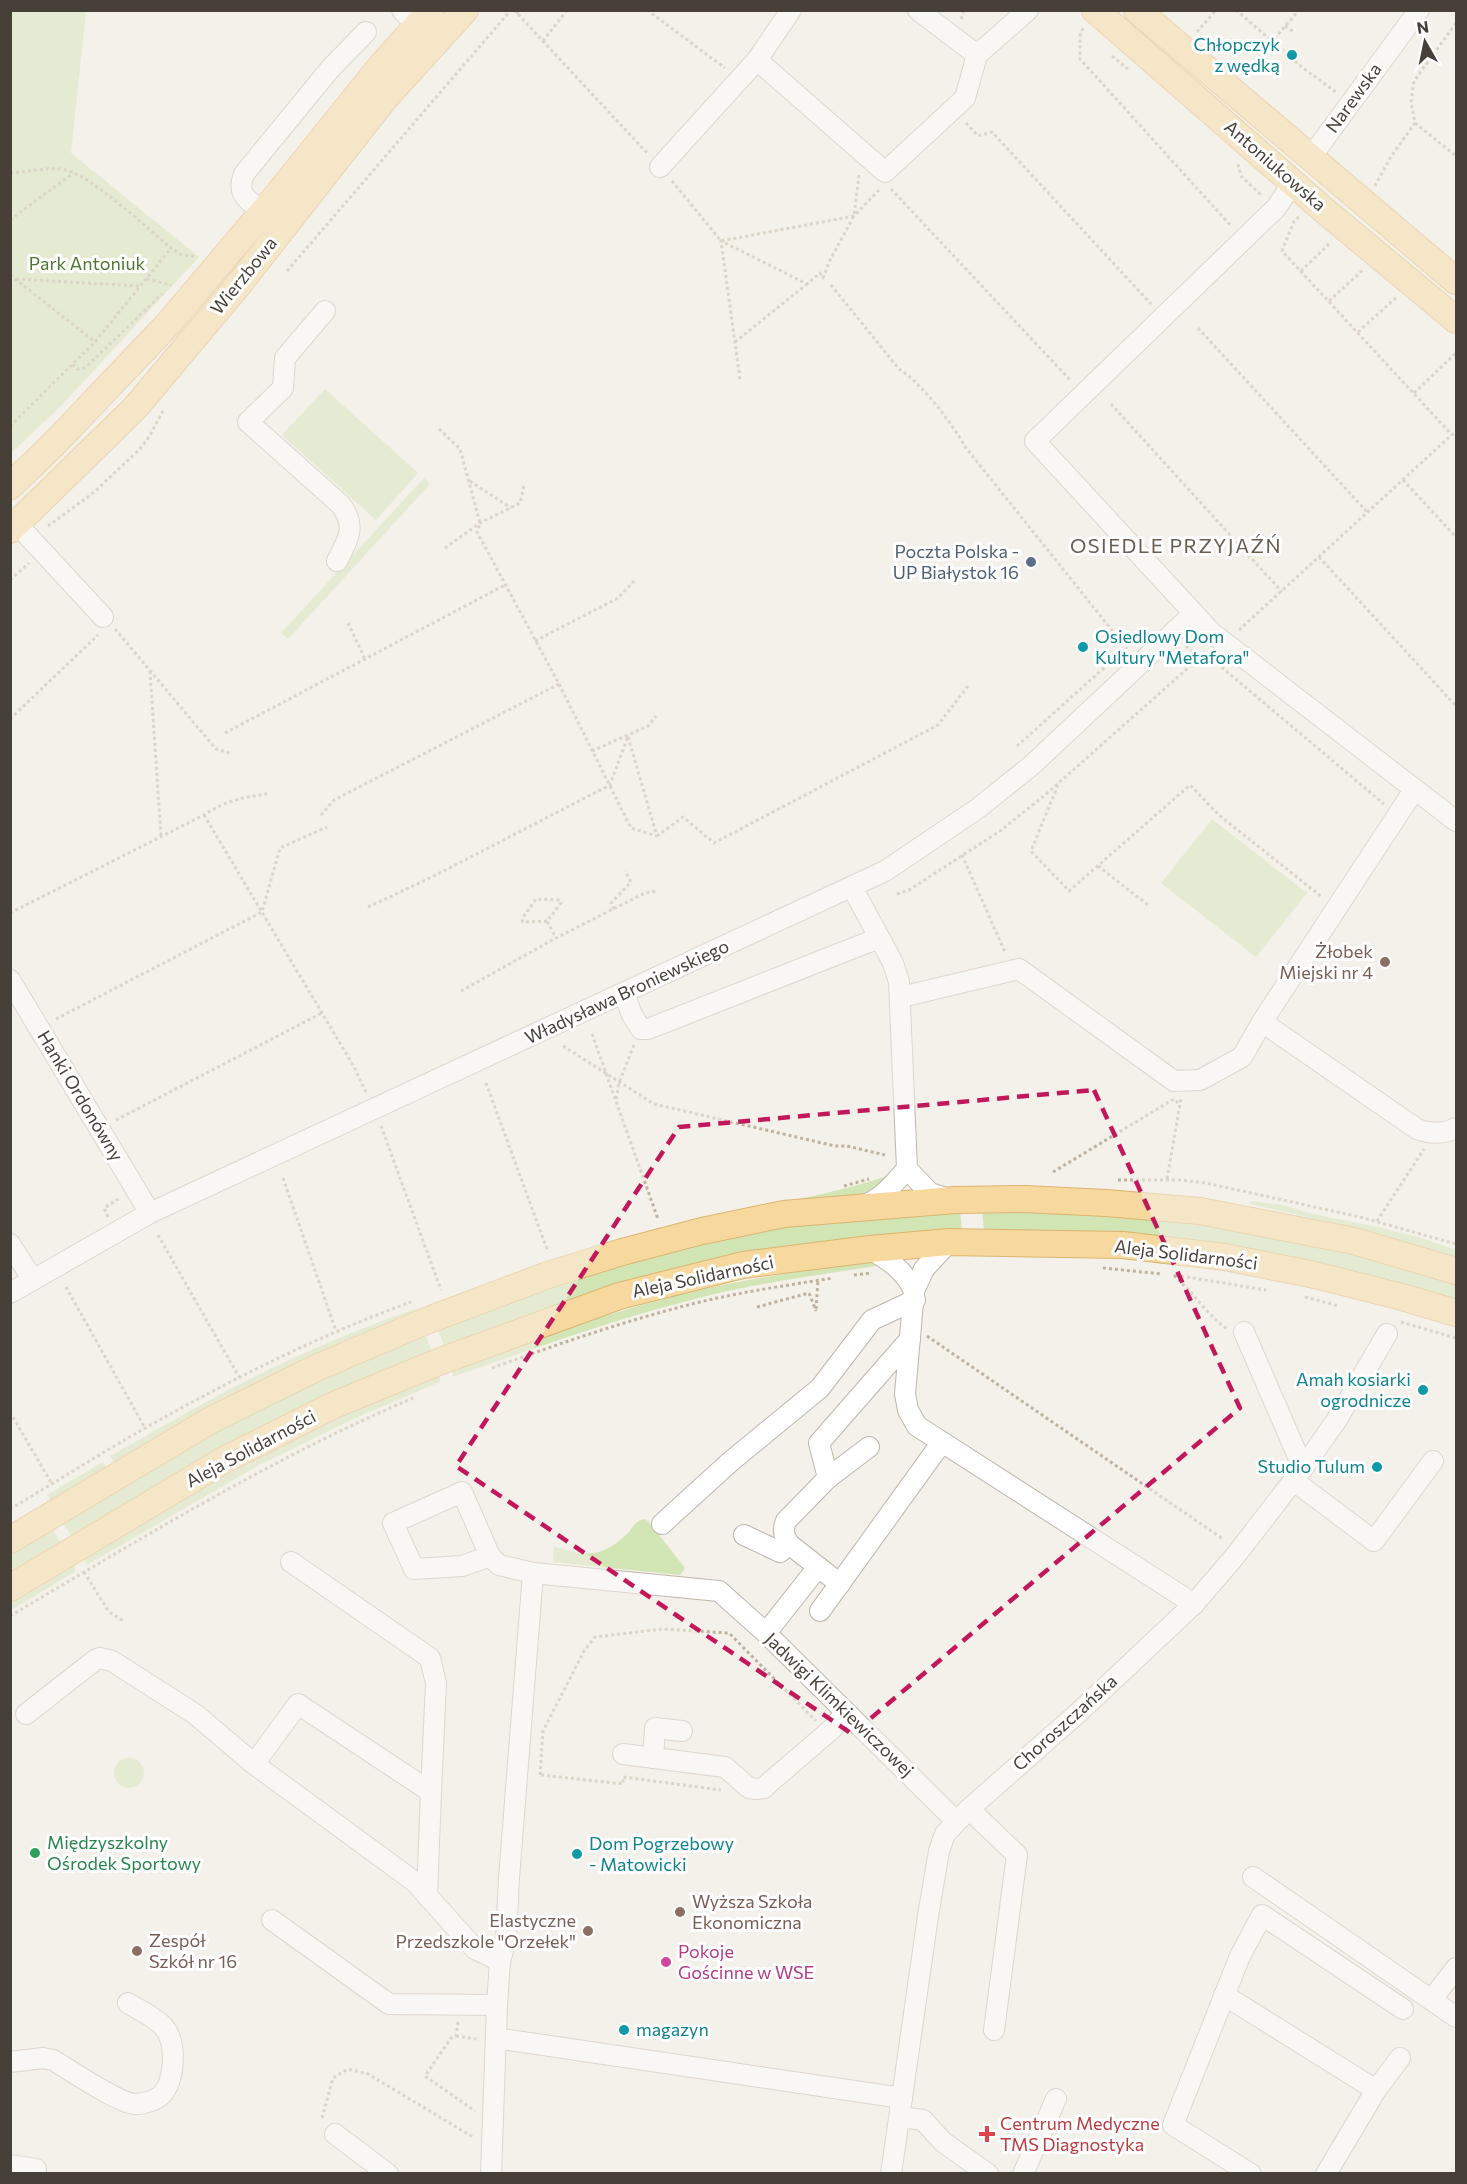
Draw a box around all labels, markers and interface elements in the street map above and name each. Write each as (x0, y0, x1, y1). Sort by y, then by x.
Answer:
north arrow (1395, 12, 1455, 72)
text: N (1415, 16, 1430, 37)
place label: Chłopczyk z wędką (1194, 33, 1280, 76)
marker: Chłopczyk z wędką (1285, 48, 1299, 62)
street label: Narewska (1321, 58, 1386, 137)
street label: Antoniukowska (1220, 115, 1331, 215)
street label: Wierzbowa (205, 232, 281, 319)
park label: Park Antoniuk (29, 252, 146, 274)
district label: OSIEDLE PRZYJAŹŃ (1070, 533, 1282, 557)
place label: Poczta Polska - UP Białystok 16 (893, 540, 1019, 583)
marker: Poczta Polska - UP Białystok 16 (1024, 555, 1038, 569)
place label: Osiedlowy Dom Kultury "Metafora" (1095, 625, 1249, 668)
marker: Osiedlowy Dom Kultury "Metafora" (1076, 640, 1090, 654)
street label: Władysława Broniewskiego (521, 934, 732, 1048)
place label: Żłobek Miejski nr 4 (1279, 940, 1373, 983)
marker: Żłobek Miejski nr 4 (1378, 955, 1392, 969)
street label: Hanki Ordonówny (33, 1026, 128, 1165)
street label: Aleja Solidarności (1113, 1234, 1259, 1274)
street label: Aleja Solidarności (630, 1250, 776, 1302)
place label: Amah kosiarki ogrodnicze (1296, 1368, 1411, 1411)
marker: Amah kosiarki ogrodnicze (1416, 1383, 1430, 1397)
street label: Aleja Solidarności (182, 1405, 319, 1492)
place label: Studio Tulum (1258, 1455, 1365, 1477)
marker: Studio Tulum (1370, 1460, 1384, 1474)
street label: Jadwigi Klimkiewiczowej (761, 1628, 919, 1781)
street label: Choroszczańska (1008, 1670, 1121, 1775)
place label: Międzyszkolny Ośrodek Sportowy (47, 1831, 201, 1874)
place label: Dom Pogrzebowy - Matowicki (589, 1832, 734, 1875)
marker: Międzyszkolny Ośrodek Sportowy (28, 1846, 42, 1860)
marker: Dom Pogrzebowy - Matowicki (570, 1847, 584, 1861)
place label: Wyższa Szkoła Ekonomiczna (692, 1890, 812, 1933)
marker: Wyższa Szkoła Ekonomiczna (673, 1905, 687, 1919)
place label: Elastyczne Przedszkole "Orzełek" (396, 1909, 576, 1952)
marker: Elastyczne Przedszkole "Orzełek" (581, 1924, 595, 1938)
place label: Zespół Szkół nr 16 (149, 1929, 237, 1972)
place label: Pokoje Gościnne w WSE (678, 1940, 814, 1983)
marker: Zespół Szkół nr 16 (130, 1944, 144, 1958)
marker: Pokoje Gościnne w WSE (659, 1955, 673, 1969)
place label: magazyn (636, 2018, 709, 2040)
marker: magazyn (617, 2023, 631, 2037)
place label: Centrum Medyczne TMS Diagnostyka (1000, 2112, 1160, 2155)
marker: Centrum Medyczne TMS Diagnostyka (978, 2125, 996, 2143)

